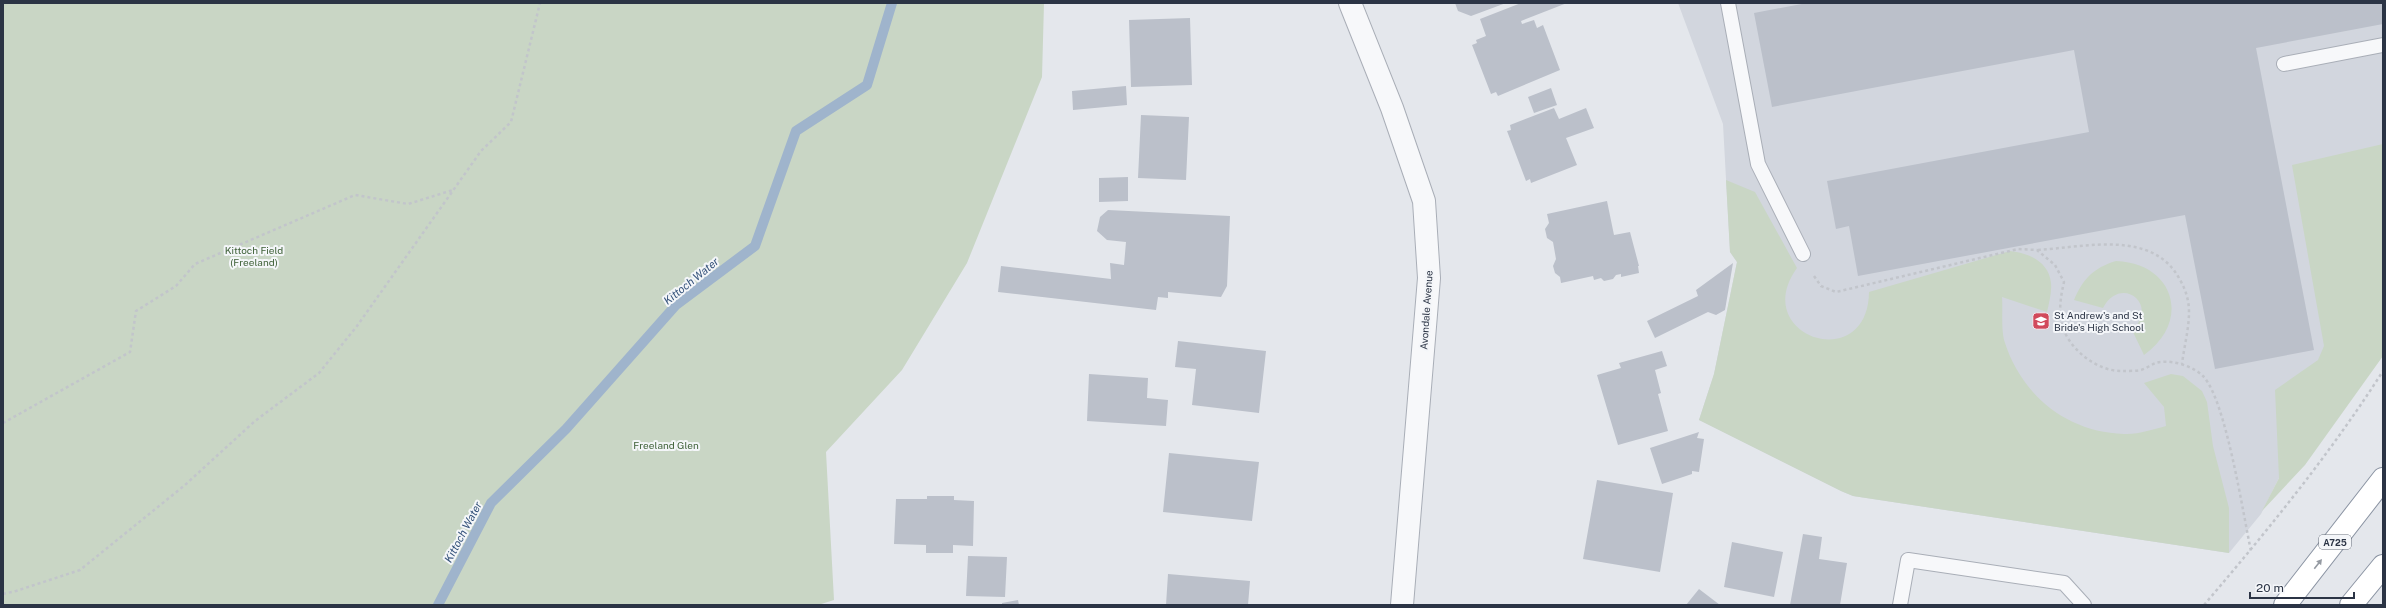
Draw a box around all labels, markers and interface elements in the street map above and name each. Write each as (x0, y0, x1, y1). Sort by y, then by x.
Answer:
park label: Kittoch Field (Freeland) (225, 244, 283, 268)
water label: Kittoch Water (661, 255, 722, 307)
street label: Avondale Avenue (1417, 270, 1435, 350)
place label: St Andrew's and St Bride's High School (2054, 309, 2144, 333)
school or university icon: St Andrew's and St Bride's High School (2031, 311, 2051, 331)
park label: Freeland Glen (633, 439, 699, 451)
water label: Kittoch Water (442, 499, 484, 564)
road number: A725 (2319, 535, 2351, 549)
one-way arrow (2314, 558, 2322, 569)
scale bar (2250, 574, 2354, 600)
text: 20 m (2256, 581, 2284, 595)

